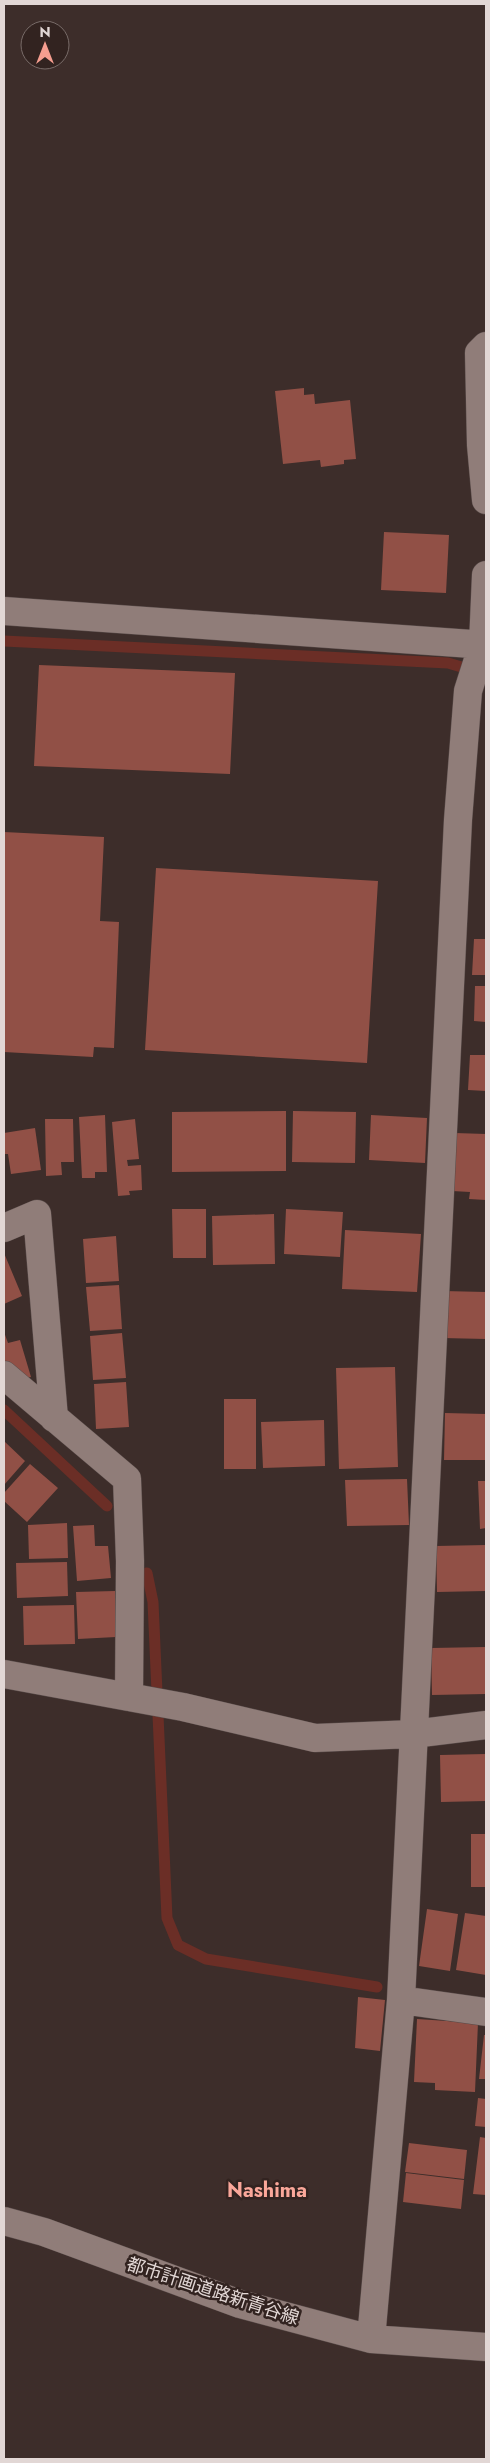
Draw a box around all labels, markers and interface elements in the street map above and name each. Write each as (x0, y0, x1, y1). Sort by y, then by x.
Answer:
north arrow (20, 20, 70, 70)
text: N (39, 22, 51, 42)
district label: Nashima (227, 2176, 307, 2205)
street label: 都市計画道路新青谷線 (123, 2251, 303, 2331)

